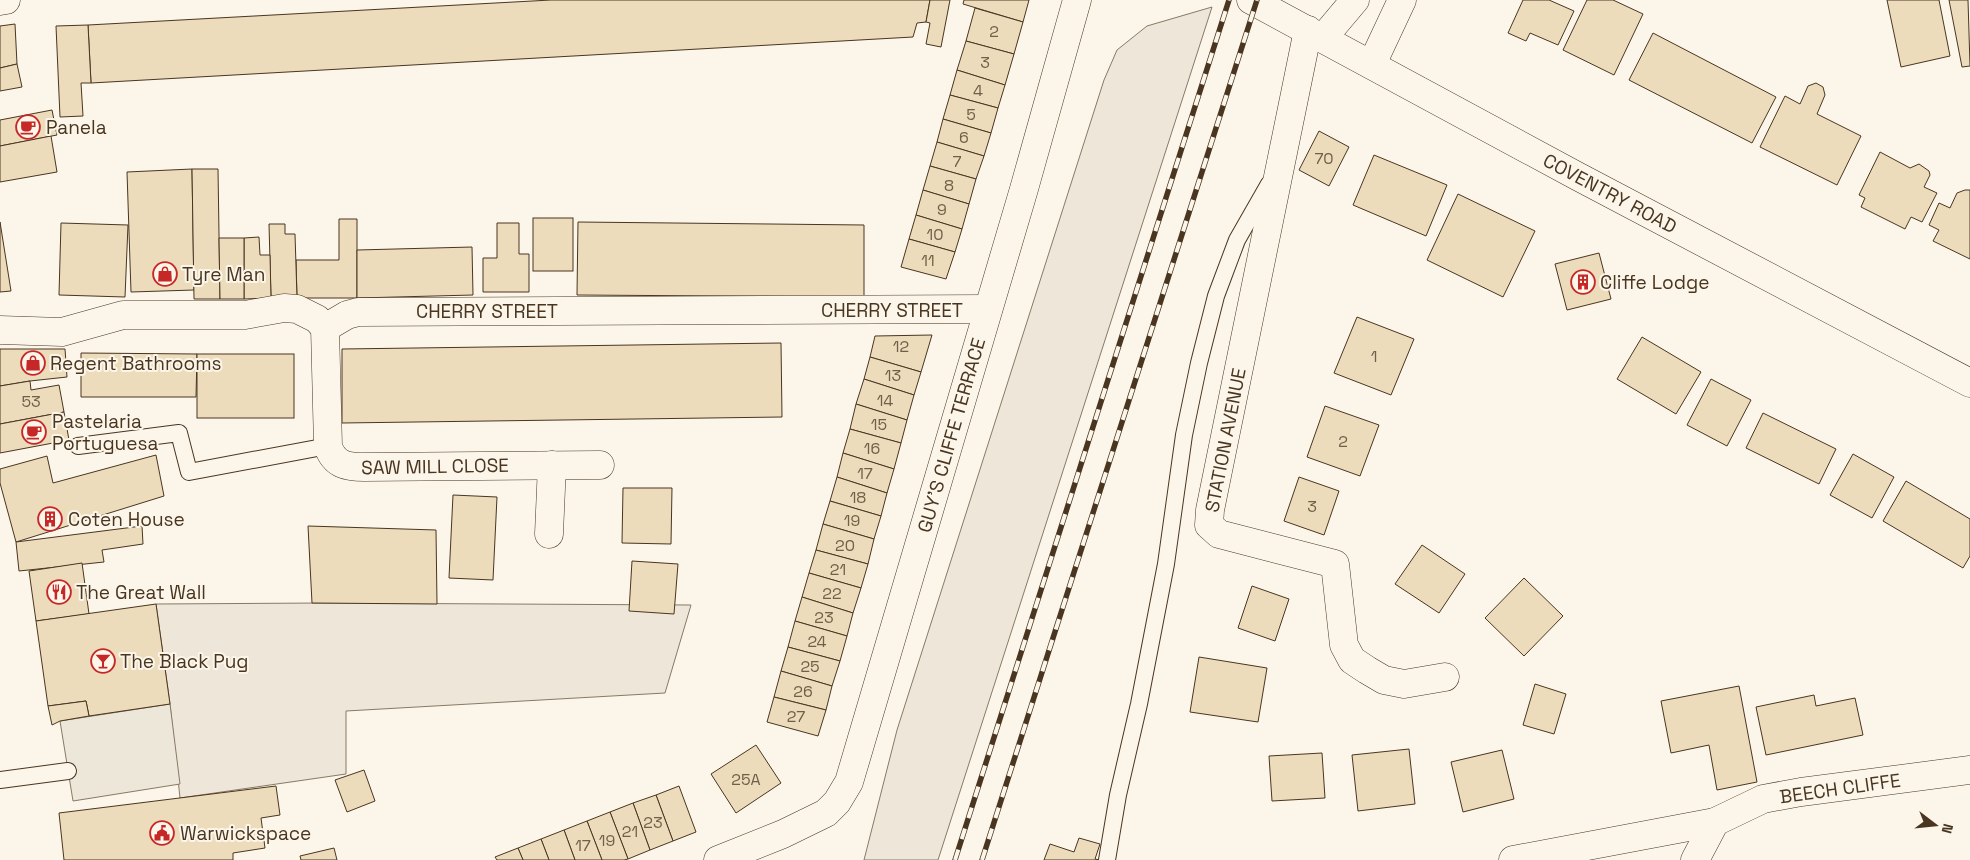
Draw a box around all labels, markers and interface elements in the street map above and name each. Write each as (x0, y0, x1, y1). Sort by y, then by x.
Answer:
house number: 2 (989, 21, 999, 42)
house number: 3 (980, 52, 990, 73)
house number: 4 (973, 80, 983, 101)
house number: 5 (966, 104, 976, 125)
cafe icon: Panela (15, 114, 41, 140)
place label: Panela (46, 115, 107, 140)
house number: 6 (959, 127, 969, 148)
house number: 70 (1314, 148, 1334, 169)
street label: COVENTRY ROAD (1539, 148, 1681, 239)
house number: 7 (952, 151, 962, 172)
house number: 8 (944, 175, 954, 196)
house number: 9 (937, 199, 947, 220)
house number: 10 (927, 224, 943, 245)
house number: 11 (921, 250, 935, 271)
shop icon: Tyre Man (152, 261, 178, 287)
place label: Tyre Man (182, 262, 265, 287)
building icon: Cliffe Lodge (1570, 269, 1596, 295)
place label: Cliffe Lodge (1600, 270, 1709, 295)
street label: CHERRY STREET (821, 298, 963, 323)
street label: CHERRY STREET (416, 299, 558, 324)
street label: GUY'S CLIFFE TERRACE (912, 335, 991, 535)
house number: 12 (893, 336, 909, 357)
house number: 1 (1371, 346, 1377, 367)
shop icon: Regent Bathrooms (20, 350, 46, 376)
place label: Regent Bathrooms (50, 351, 222, 376)
house number: 13 (885, 365, 901, 386)
street label: STATION AVENUE (1199, 366, 1252, 514)
house number: 14 (877, 390, 893, 411)
house number: 53 (21, 391, 41, 412)
place label: Pastelaria Portuguesa (52, 409, 158, 456)
house number: 15 (871, 414, 887, 435)
cafe icon: Pastelaria Portuguesa (21, 419, 47, 445)
house number: 2 (1338, 431, 1348, 452)
house number: 16 (864, 438, 880, 459)
street label: SAW MILL CLOSE (361, 453, 509, 480)
house number: 17 (857, 463, 873, 484)
house number: 18 (850, 487, 866, 508)
house number: 3 (1307, 496, 1317, 517)
building icon: Coten House (37, 506, 63, 532)
place label: Coten House (68, 507, 185, 532)
house number: 19 (844, 510, 860, 531)
house number: 20 (835, 535, 855, 556)
house number: 21 (830, 559, 846, 580)
restaurant icon: The Great Wall (46, 579, 72, 605)
place label: The Great Wall (76, 580, 206, 605)
house number: 22 (822, 583, 842, 604)
house number: 23 (814, 607, 834, 628)
house number: 24 (807, 631, 827, 652)
bar icon: The Black Pug (90, 648, 116, 674)
place label: The Black Pug (120, 649, 249, 674)
house number: 25 (800, 656, 820, 677)
house number: 26 (793, 681, 813, 702)
house number: 27 (787, 706, 805, 727)
street label: BEECH CLIFFE (1778, 768, 1902, 809)
house number: 25A (731, 769, 761, 790)
north arrow (1910, 800, 1960, 850)
house number: 23 (643, 812, 663, 833)
public building icon: Warwickspace (149, 820, 175, 846)
place label: Warwickspace (180, 821, 311, 846)
house number: 21 (622, 821, 638, 842)
text: N (1938, 822, 1957, 836)
house number: 19 (599, 830, 615, 851)
house number: 17 (575, 835, 591, 856)

